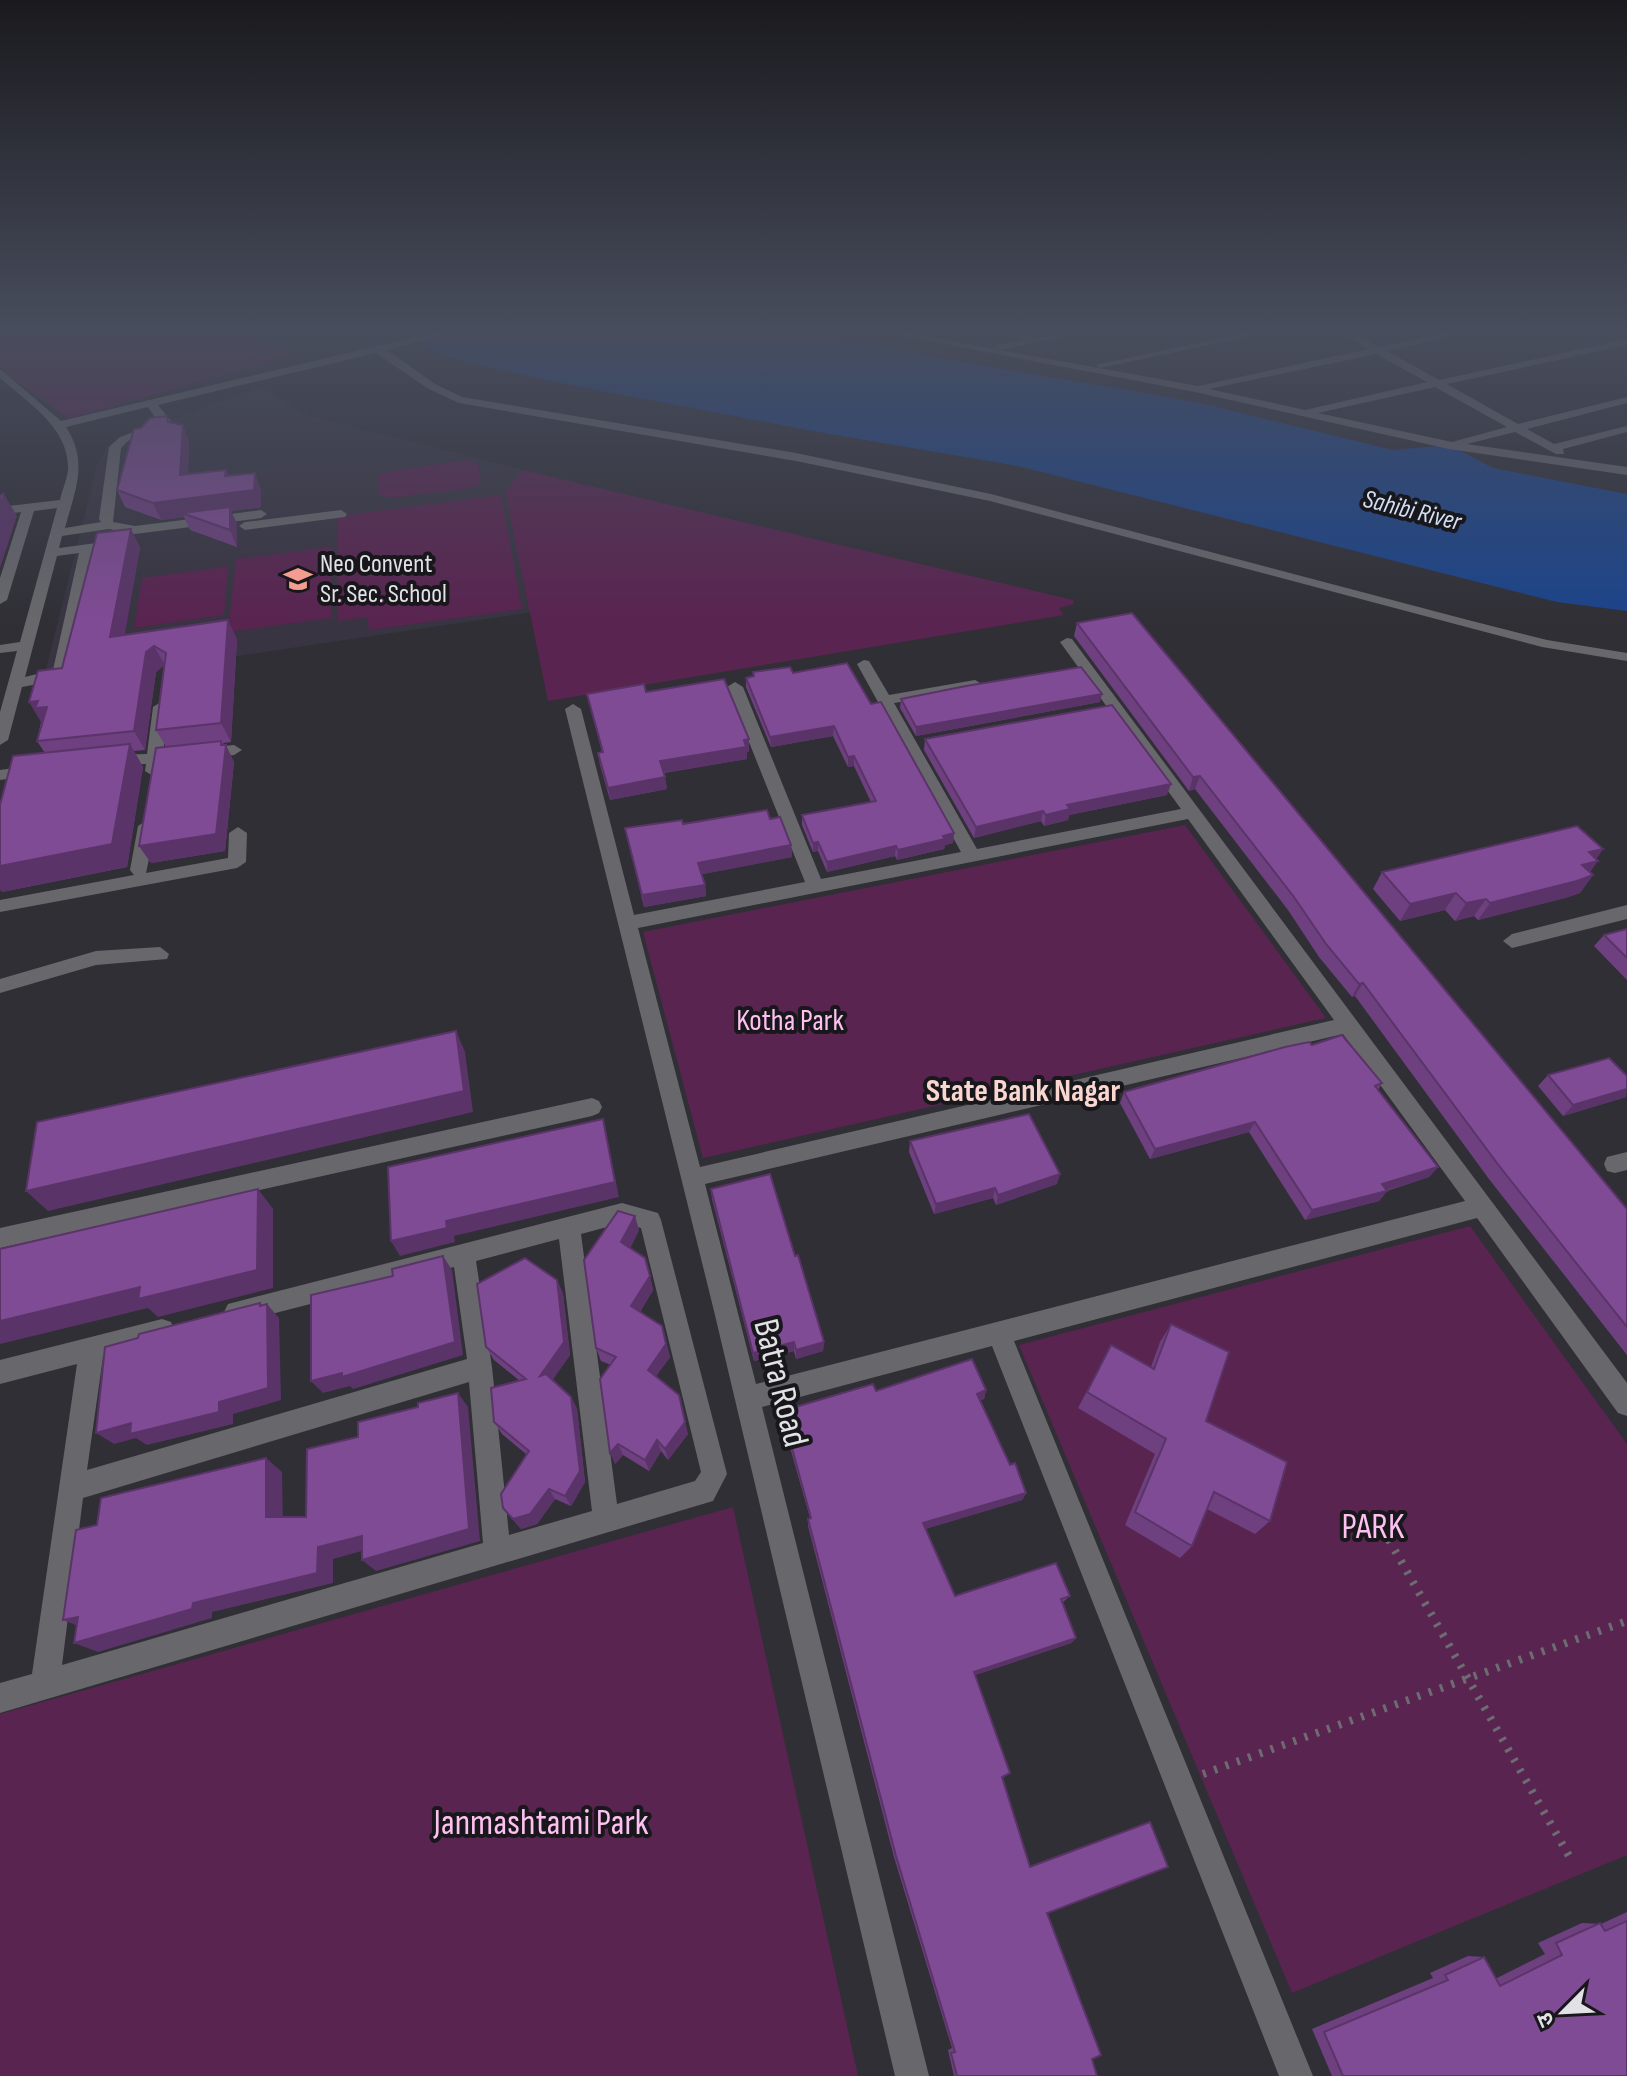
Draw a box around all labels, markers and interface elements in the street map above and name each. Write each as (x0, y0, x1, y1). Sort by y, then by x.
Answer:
water label: Sahibi River (1360, 484, 1466, 539)
place label: Neo Convent Sr. Sec. School (320, 549, 447, 610)
school or university icon: Neo Convent Sr. Sec. School (283, 564, 313, 594)
park label: Kotha Park (736, 1003, 844, 1039)
district label: State Bank Nagar (926, 1072, 1120, 1111)
street label: Batra Road (743, 1315, 817, 1451)
park label: PARK (1342, 1506, 1405, 1549)
park label: Janmashtami Park (432, 1802, 649, 1845)
north arrow (1523, 1972, 1603, 2052)
text: उ (1531, 2007, 1561, 2031)

